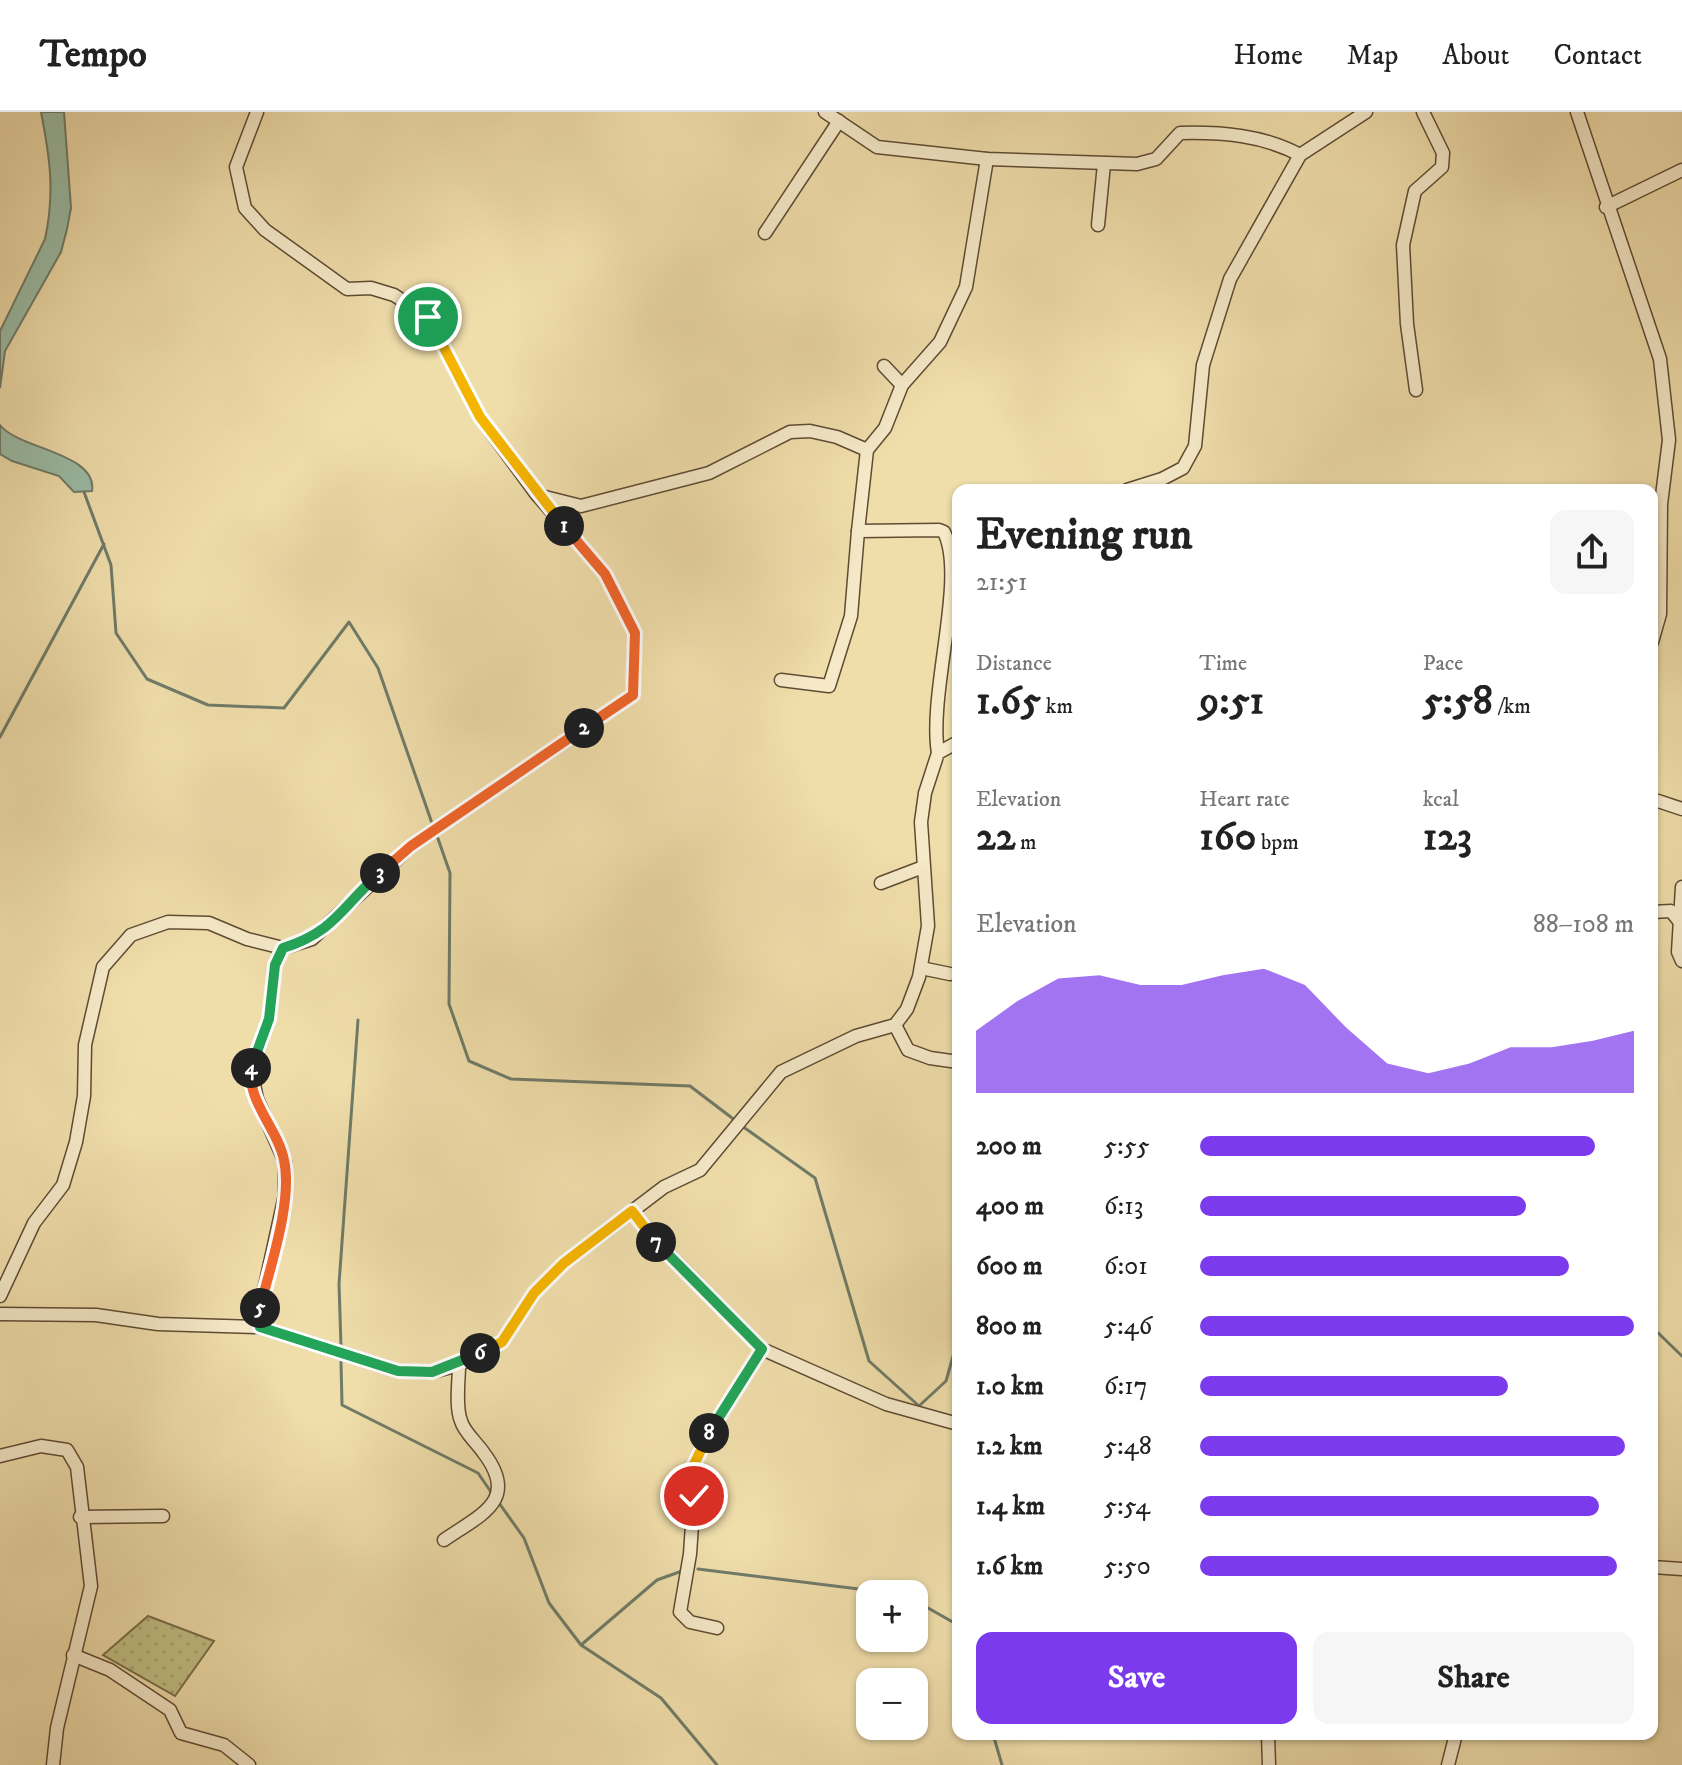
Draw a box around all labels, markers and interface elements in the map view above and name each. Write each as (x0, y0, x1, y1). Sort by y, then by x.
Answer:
text: Tempo (40, 31, 147, 79)
text: Home (1234, 38, 1303, 73)
text: Map (1347, 38, 1398, 73)
text: About (1442, 38, 1509, 73)
text: Contact (1553, 38, 1642, 73)
pin (394, 283, 462, 351)
icon: arrive (406, 295, 450, 339)
pin: 1 (544, 506, 584, 546)
text: Evening run (976, 508, 1193, 563)
button: share (1550, 510, 1634, 594)
text: 1 (560, 512, 568, 539)
text: 21:51 (976, 566, 1028, 599)
text: Distance (976, 650, 1052, 677)
text: Time (1199, 650, 1247, 677)
text: Pace (1423, 650, 1463, 677)
text: 1.65 (976, 677, 1041, 727)
text: 9:51 (1199, 677, 1264, 727)
text: 5:58 (1423, 677, 1493, 727)
text: km (1041, 693, 1073, 720)
text: /km (1493, 693, 1531, 720)
pin: 2 (564, 708, 604, 748)
text: 2 (579, 714, 589, 741)
text: Elevation (976, 786, 1061, 813)
text: Heart rate (1199, 786, 1290, 813)
text: kcal (1423, 786, 1459, 813)
text: 22 (976, 813, 1015, 863)
text: 160 (1199, 813, 1256, 863)
text: 123 (1423, 813, 1472, 863)
text: m (1015, 829, 1037, 856)
text: bpm (1256, 829, 1299, 856)
pin: 3 (360, 853, 400, 893)
text: 3 (376, 859, 384, 886)
text: Elevation (976, 908, 1077, 941)
text: 88–108 m (1533, 908, 1634, 941)
pin: 4 (231, 1048, 271, 1088)
text: 4 (245, 1054, 257, 1081)
text: 200 m (976, 1130, 1042, 1163)
text: 5:55 (1104, 1130, 1150, 1163)
text: 400 m (976, 1190, 1044, 1223)
text: 6:13 (1104, 1190, 1144, 1223)
pin: 7 (636, 1222, 676, 1262)
text: 7 (650, 1228, 662, 1255)
text: 600 m (976, 1250, 1043, 1283)
text: 6:01 (1104, 1250, 1148, 1283)
pin: 5 (240, 1288, 280, 1328)
text: 5 (255, 1294, 265, 1321)
text: 800 m (976, 1310, 1042, 1343)
text: 5:46 (1104, 1310, 1152, 1343)
pin: 6 (460, 1333, 500, 1373)
text: 6 (474, 1339, 486, 1366)
text: 1.0 km (976, 1370, 1044, 1403)
text: 6:17 (1104, 1370, 1148, 1403)
pin: 8 (689, 1413, 729, 1453)
text: 8 (703, 1419, 715, 1446)
text: 1.2 km (976, 1430, 1042, 1463)
text: 5:48 (1104, 1430, 1152, 1463)
pin (660, 1462, 728, 1530)
icon: check (672, 1474, 716, 1518)
text: 1.4 km (976, 1490, 1045, 1523)
text: 5:54 (1104, 1490, 1150, 1523)
text: 1.6 km (976, 1550, 1043, 1583)
text: 5:50 (1104, 1550, 1151, 1583)
map controls (856, 1580, 928, 1740)
button: + (856, 1580, 928, 1652)
button: Save (976, 1632, 1297, 1724)
button: Share (1313, 1632, 1634, 1724)
button: − (856, 1668, 928, 1740)

